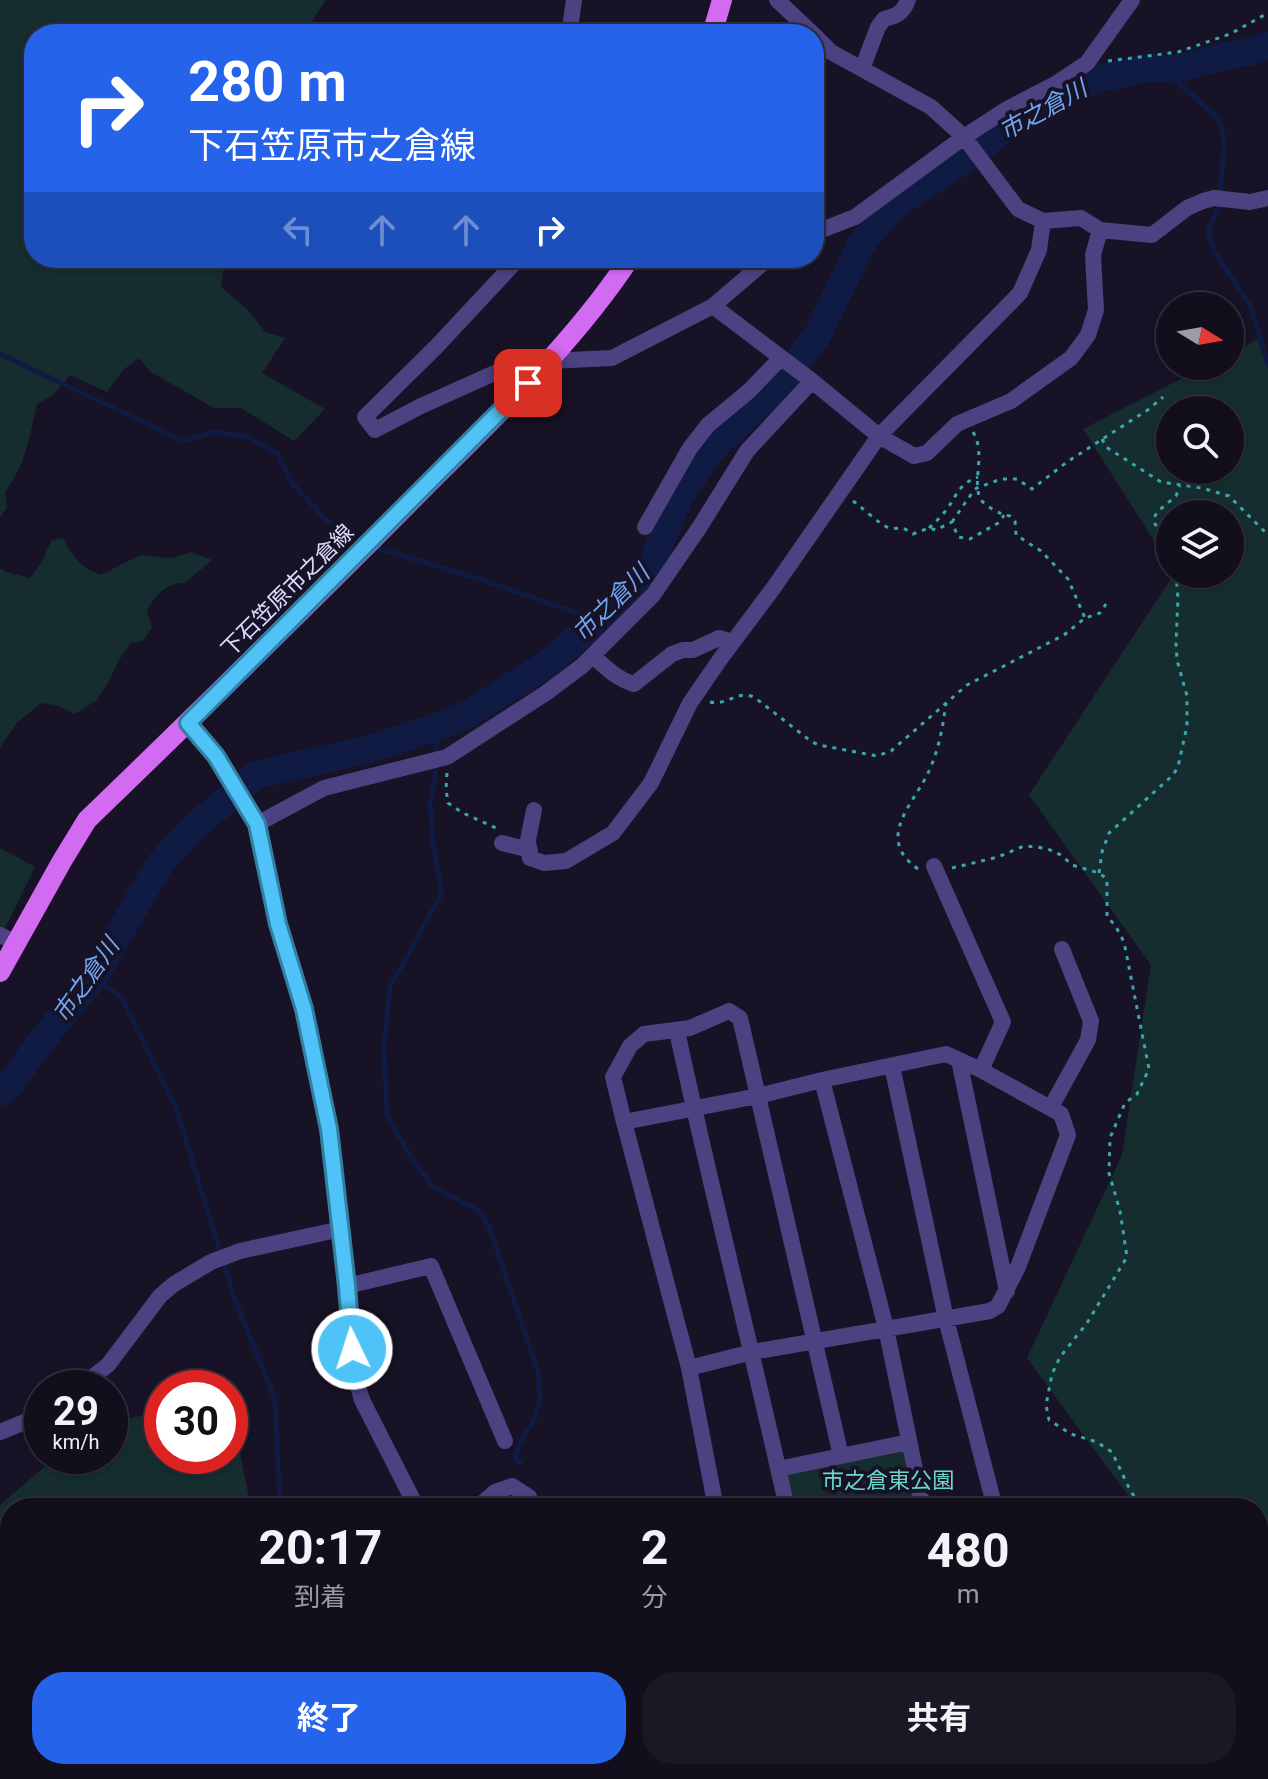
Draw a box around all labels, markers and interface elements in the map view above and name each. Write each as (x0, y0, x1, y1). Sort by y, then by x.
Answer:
text: 280 m (188, 49, 347, 115)
icon: right (56, 56, 160, 160)
water label: 市之倉川 (994, 73, 1094, 146)
text: 下石笠原市之倉線 (188, 125, 476, 167)
icon: left (276, 208, 320, 252)
icon: ahead (360, 208, 404, 252)
icon: ahead (444, 208, 488, 252)
icon: right (528, 208, 572, 252)
north arrow (1156, 292, 1244, 380)
map controls (1156, 292, 1244, 588)
pin (494, 349, 562, 417)
icon: arrive (506, 361, 550, 405)
button: search (1156, 396, 1244, 484)
button: layers (1156, 500, 1244, 588)
street label: 下石笠原市之倉線 (216, 519, 358, 661)
water label: 市之倉川 (567, 557, 657, 647)
water label: 市之倉川 (47, 930, 127, 1027)
position arrow (310, 1307, 394, 1391)
speed limit sign: 30 (144, 1370, 248, 1474)
text: 29 (53, 1388, 99, 1435)
text: km/h (53, 1430, 99, 1454)
park label: 市之倉東公園 (822, 1468, 954, 1493)
text: 20:17 (259, 1519, 382, 1576)
text: 2 (641, 1519, 668, 1576)
text: 480 (927, 1522, 1009, 1579)
text: m (957, 1579, 980, 1609)
text: 到着 (294, 1582, 346, 1612)
text: 分 (642, 1582, 668, 1612)
button: 終了 (32, 1672, 626, 1764)
button: 共有 (642, 1672, 1236, 1764)

